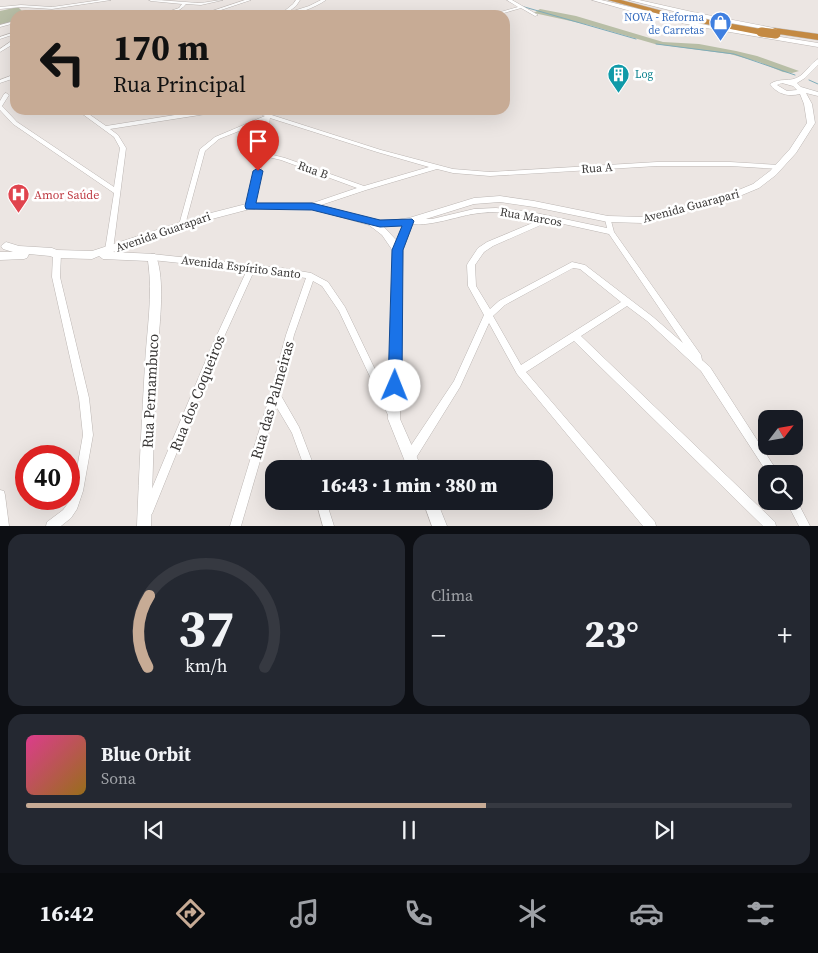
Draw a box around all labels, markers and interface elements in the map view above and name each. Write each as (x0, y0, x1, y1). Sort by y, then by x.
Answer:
place label: NOVA - Reforma de Carretas (624, 10, 704, 38)
shop icon: NOVA - Reforma de Carretas (708, 11, 732, 42)
text: 170 m (113, 24, 209, 72)
icon: left (30, 30, 95, 95)
building icon: Log (607, 62, 631, 93)
place label: Log (635, 67, 654, 82)
text: Rua Principal (113, 69, 246, 99)
pin (237, 120, 279, 171)
icon: arrive (244, 127, 272, 155)
street label: Rua B (296, 157, 331, 183)
street label: Rua A (581, 159, 613, 177)
hospital icon: Amor Saúde (6, 183, 30, 214)
street label: Avenida Guarapari (641, 185, 741, 227)
place label: Amor Saúde (34, 187, 99, 203)
street label: Rua Marcos (499, 204, 563, 230)
street label: Avenida Guarapari (113, 208, 213, 256)
street label: Avenida Espírito Santo (180, 252, 302, 282)
street label: Rua dos Coqueiros (164, 332, 230, 454)
street label: Rua Pernambuco (137, 333, 163, 449)
street label: Rua das Palmeiras (245, 338, 299, 462)
position arrow (368, 359, 420, 411)
north arrow (758, 410, 802, 455)
map controls (758, 410, 803, 510)
speed limit sign: 40 (15, 445, 80, 510)
button: search (758, 465, 803, 510)
text: 16:43 · 1 min · 380 m (320, 472, 498, 498)
text: Clima (431, 584, 473, 606)
text: 37 (178, 592, 235, 663)
text: 23° (584, 608, 639, 660)
text: − (431, 616, 446, 654)
text: + (777, 616, 792, 654)
text: km/h (185, 653, 228, 678)
text: Blue Orbit (101, 741, 191, 767)
text: Sona (101, 767, 136, 789)
icon: previous (140, 816, 168, 844)
icon: pause (395, 816, 423, 844)
icon: next (650, 816, 678, 844)
icon: directions (173, 896, 208, 931)
icon: music (287, 896, 322, 931)
icon: phone (401, 896, 436, 931)
icon: climate (515, 896, 550, 931)
icon: car (629, 896, 664, 931)
icon: filters (743, 896, 778, 931)
text: 16:42 (40, 898, 94, 928)

